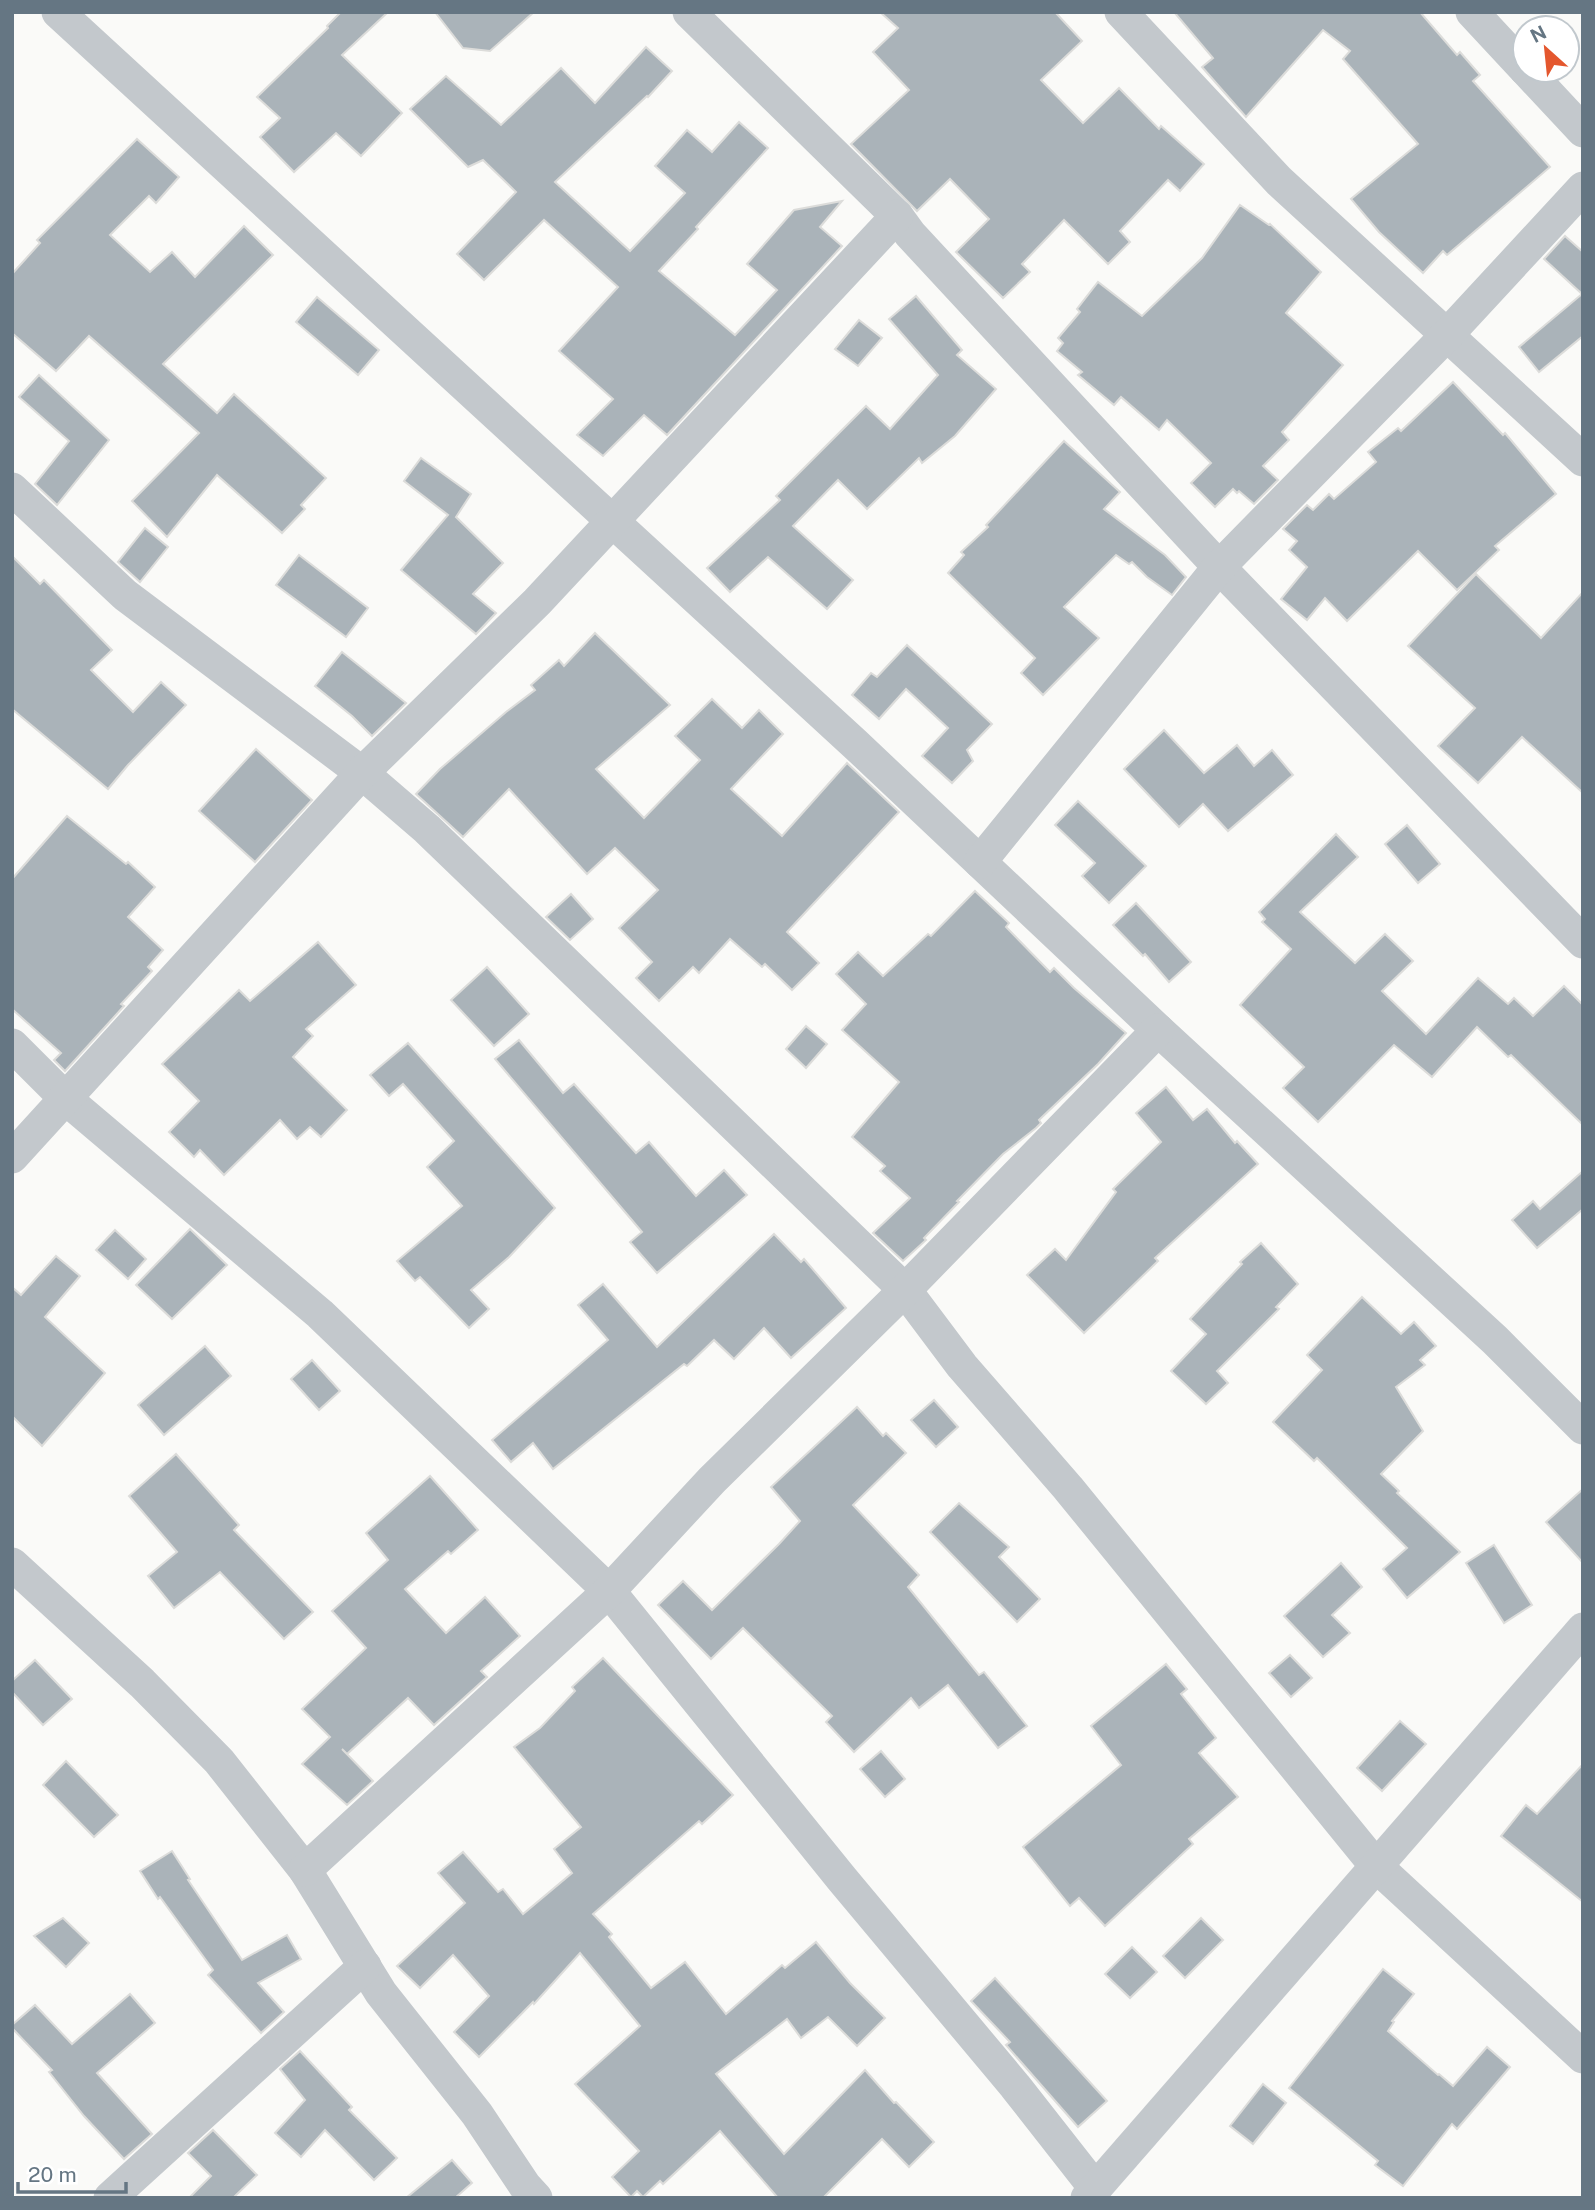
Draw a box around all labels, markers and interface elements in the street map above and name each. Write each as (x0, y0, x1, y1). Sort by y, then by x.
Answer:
north arrow (1511, 14, 1581, 84)
text: N (1527, 21, 1550, 47)
scale bar (18, 2150, 126, 2194)
text: 20 m (28, 2162, 77, 2187)

